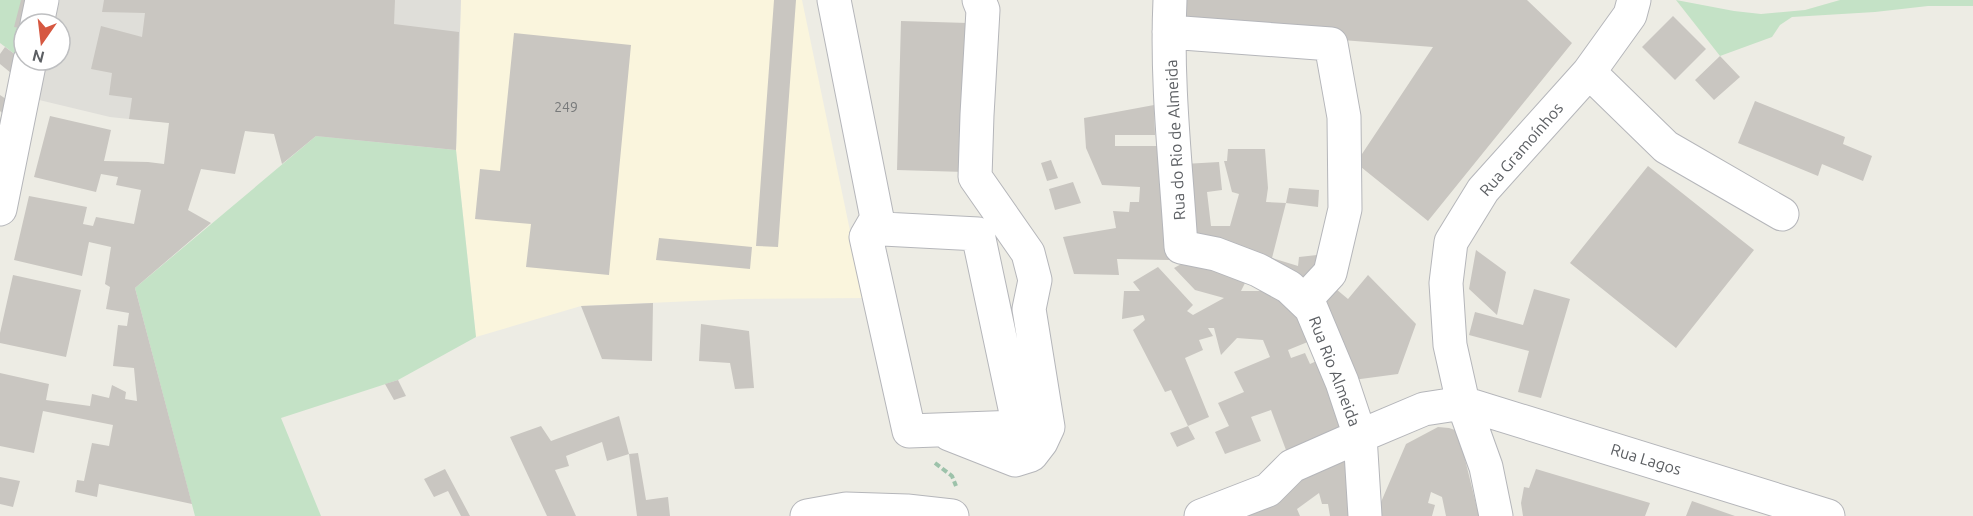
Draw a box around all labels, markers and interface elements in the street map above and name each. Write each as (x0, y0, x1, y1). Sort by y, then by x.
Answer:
north arrow (12, 12, 72, 72)
text: N (30, 46, 46, 67)
street label: Rua do Rio de Almeida (1162, 59, 1188, 221)
house number: 249 (554, 99, 578, 115)
street label: Rua Gramoínhos (1476, 99, 1566, 199)
street label: Rua Rio Almeida (1306, 313, 1364, 429)
street label: Rua Lagos (1609, 440, 1684, 478)

